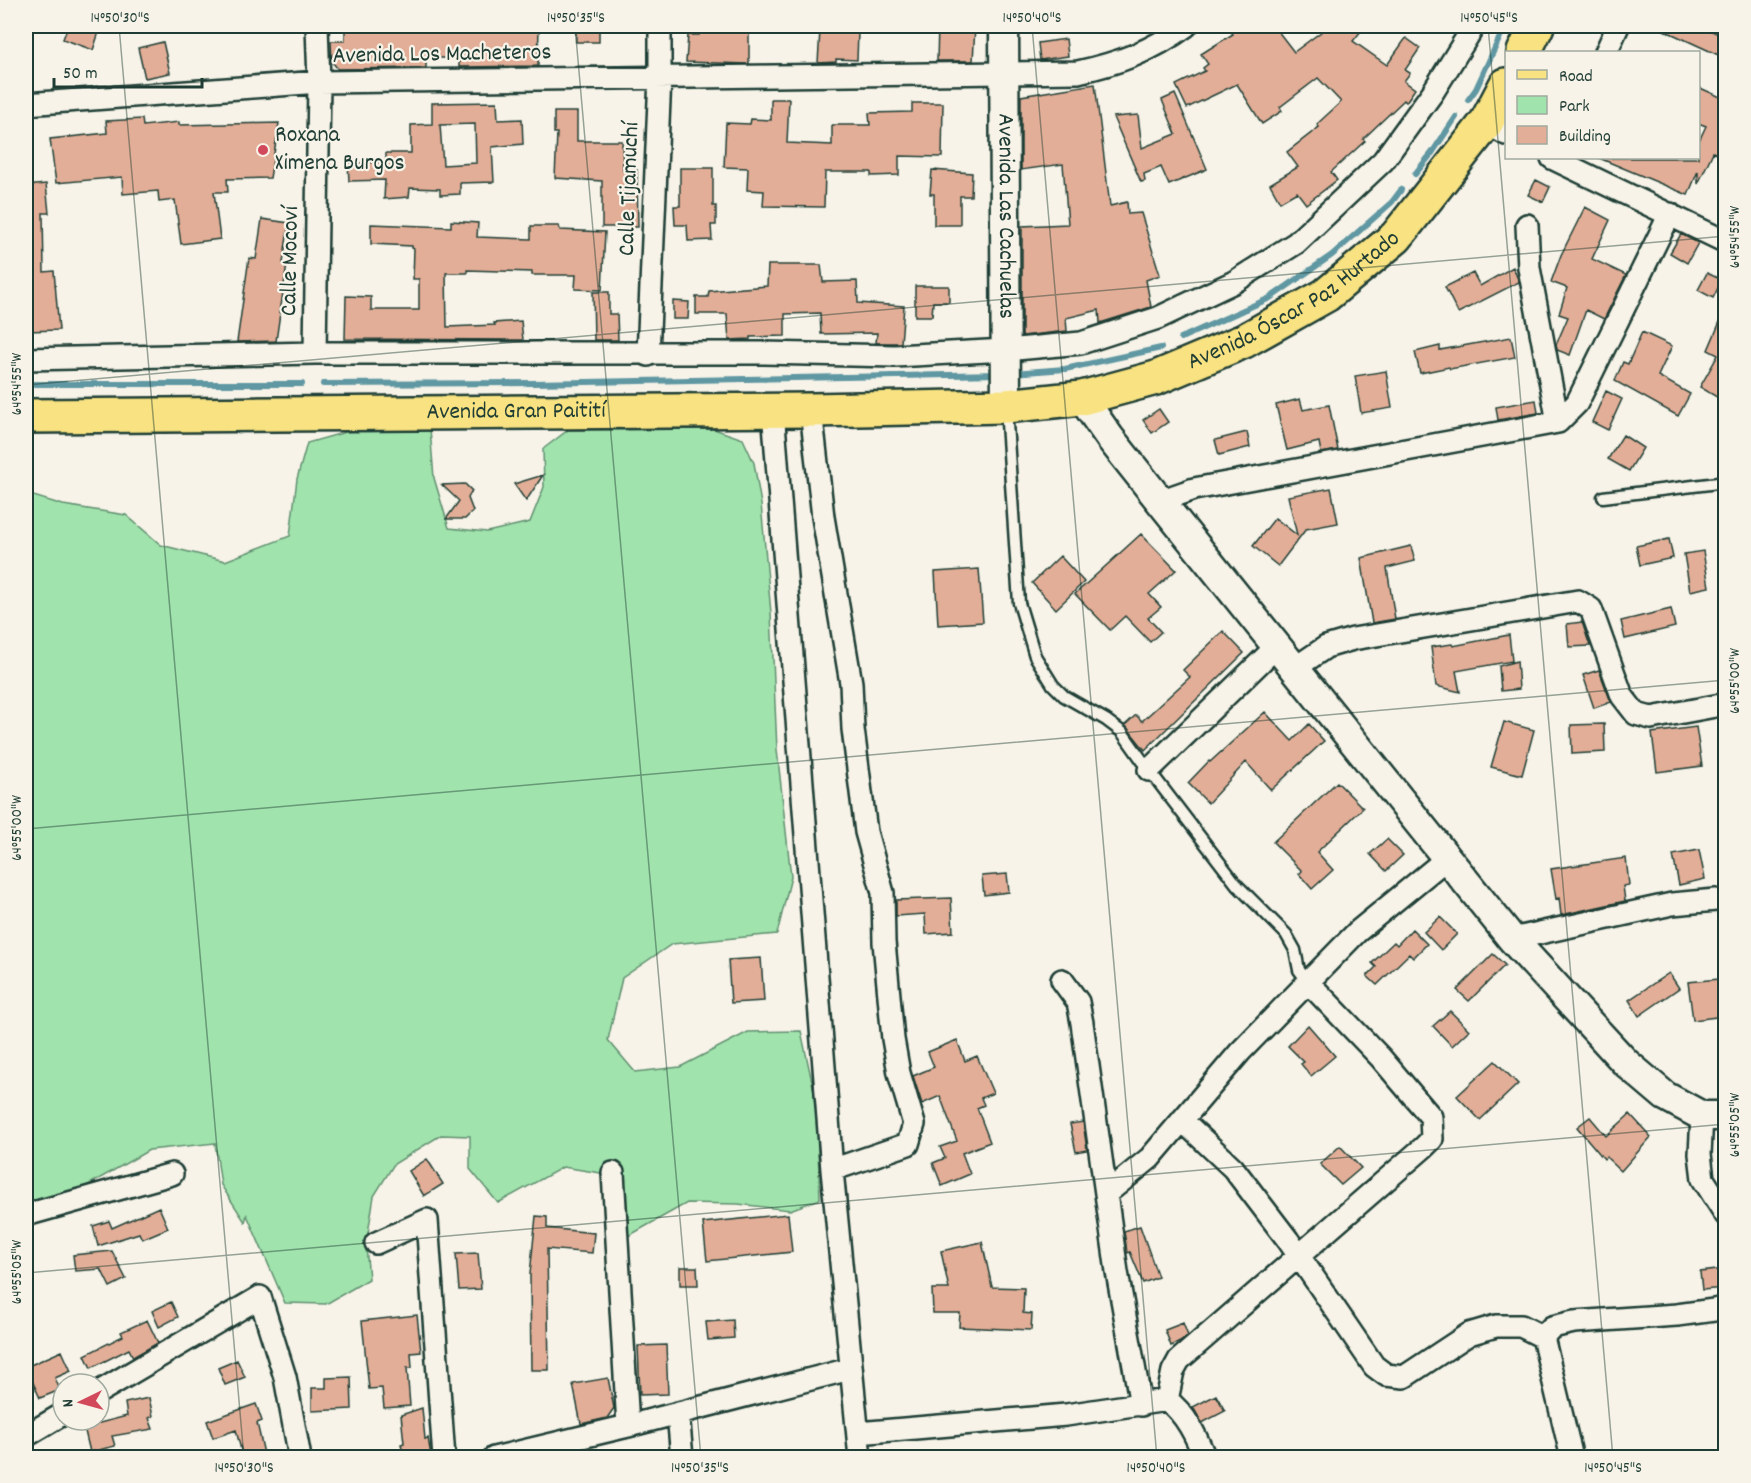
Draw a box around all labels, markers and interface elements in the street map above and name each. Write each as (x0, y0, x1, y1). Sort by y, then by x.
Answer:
text: 14°50'30"S (90, 8, 150, 30)
text: 14°50'35"S (547, 8, 605, 30)
text: 14°50'40"S (1003, 8, 1061, 30)
text: 14°50'45"S (1460, 8, 1518, 30)
street label: Avenida Los Macheteros (332, 36, 552, 74)
scale bar (54, 51, 202, 89)
legend (1505, 51, 1700, 159)
text: 50 m (63, 62, 98, 87)
text: Road (1559, 65, 1593, 90)
text: Park (1559, 95, 1590, 120)
street label: Avenida Las Cachuelas (987, 113, 1023, 319)
place label: Roxana Ximena Burgos (275, 119, 405, 181)
street label: Calle Tijamuchí (611, 120, 649, 257)
text: Building (1559, 125, 1611, 150)
marker: Roxana Ximena Burgos (256, 143, 270, 157)
street label: Calle Mocoví (273, 204, 309, 316)
text: 64°54'55"W (1725, 205, 1747, 268)
street label: Avenida Óscar Paz Hurtado (1182, 223, 1408, 380)
text: 64°54'55"W (7, 352, 29, 415)
street label: Avenida Gran Paitití (426, 395, 607, 430)
text: 64°55'00"W (1725, 648, 1747, 714)
text: 64°55'00"W (7, 795, 29, 861)
text: 64°55'05"W (1725, 1092, 1747, 1157)
text: 64°55'05"W (7, 1239, 29, 1304)
north arrow (51, 1372, 111, 1432)
text: N (57, 1398, 80, 1408)
text: 14°50'30"S (214, 1458, 274, 1480)
text: 14°50'35"S (671, 1458, 729, 1480)
text: 14°50'40"S (1127, 1458, 1185, 1480)
text: 14°50'45"S (1584, 1458, 1642, 1480)

